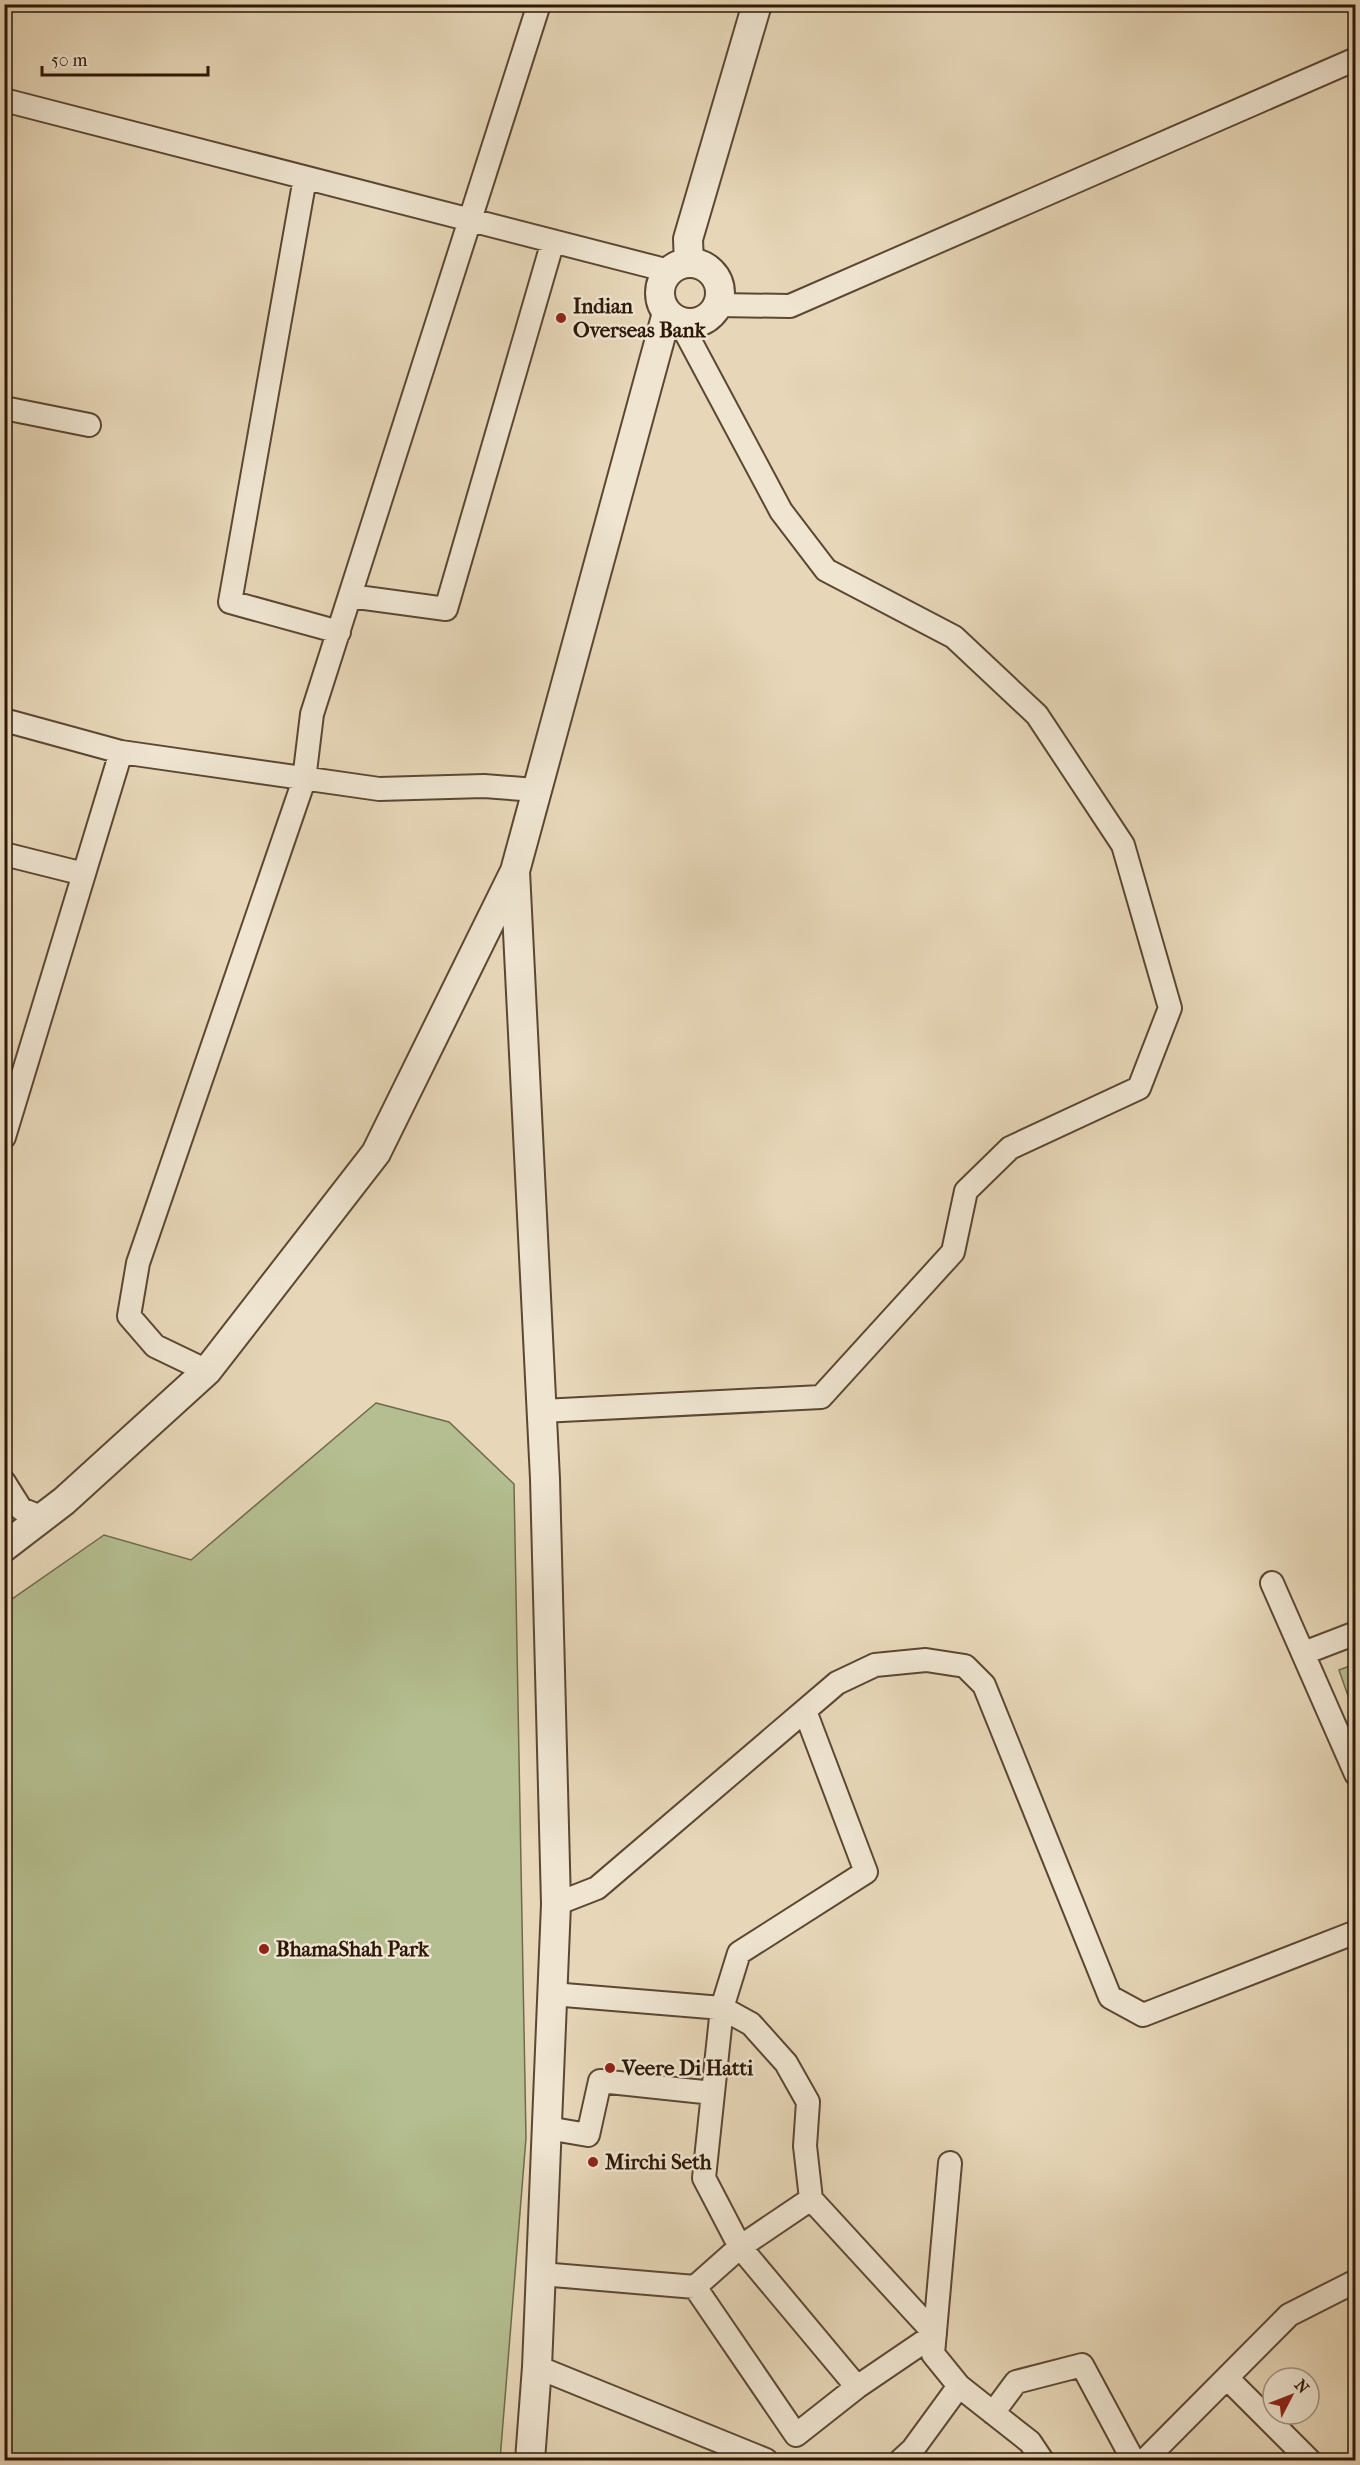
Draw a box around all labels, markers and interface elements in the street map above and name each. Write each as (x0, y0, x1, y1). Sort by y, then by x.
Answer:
scale bar (42, 39, 208, 77)
text: 50 m (51, 50, 88, 71)
place label: Indian Overseas Bank (573, 294, 707, 342)
marker: Indian Overseas Bank (554, 311, 568, 325)
place label: BhamaShah Park (276, 1937, 430, 1961)
marker: BhamaShah Park (257, 1942, 271, 1956)
place label: Veere Di Hatti (621, 2056, 754, 2080)
marker: Veere Di Hatti (603, 2061, 617, 2075)
place label: Mirchi Seth (604, 2150, 712, 2174)
marker: Mirchi Seth (586, 2155, 600, 2169)
north arrow (1261, 2366, 1321, 2426)
text: N (1291, 2375, 1313, 2398)

